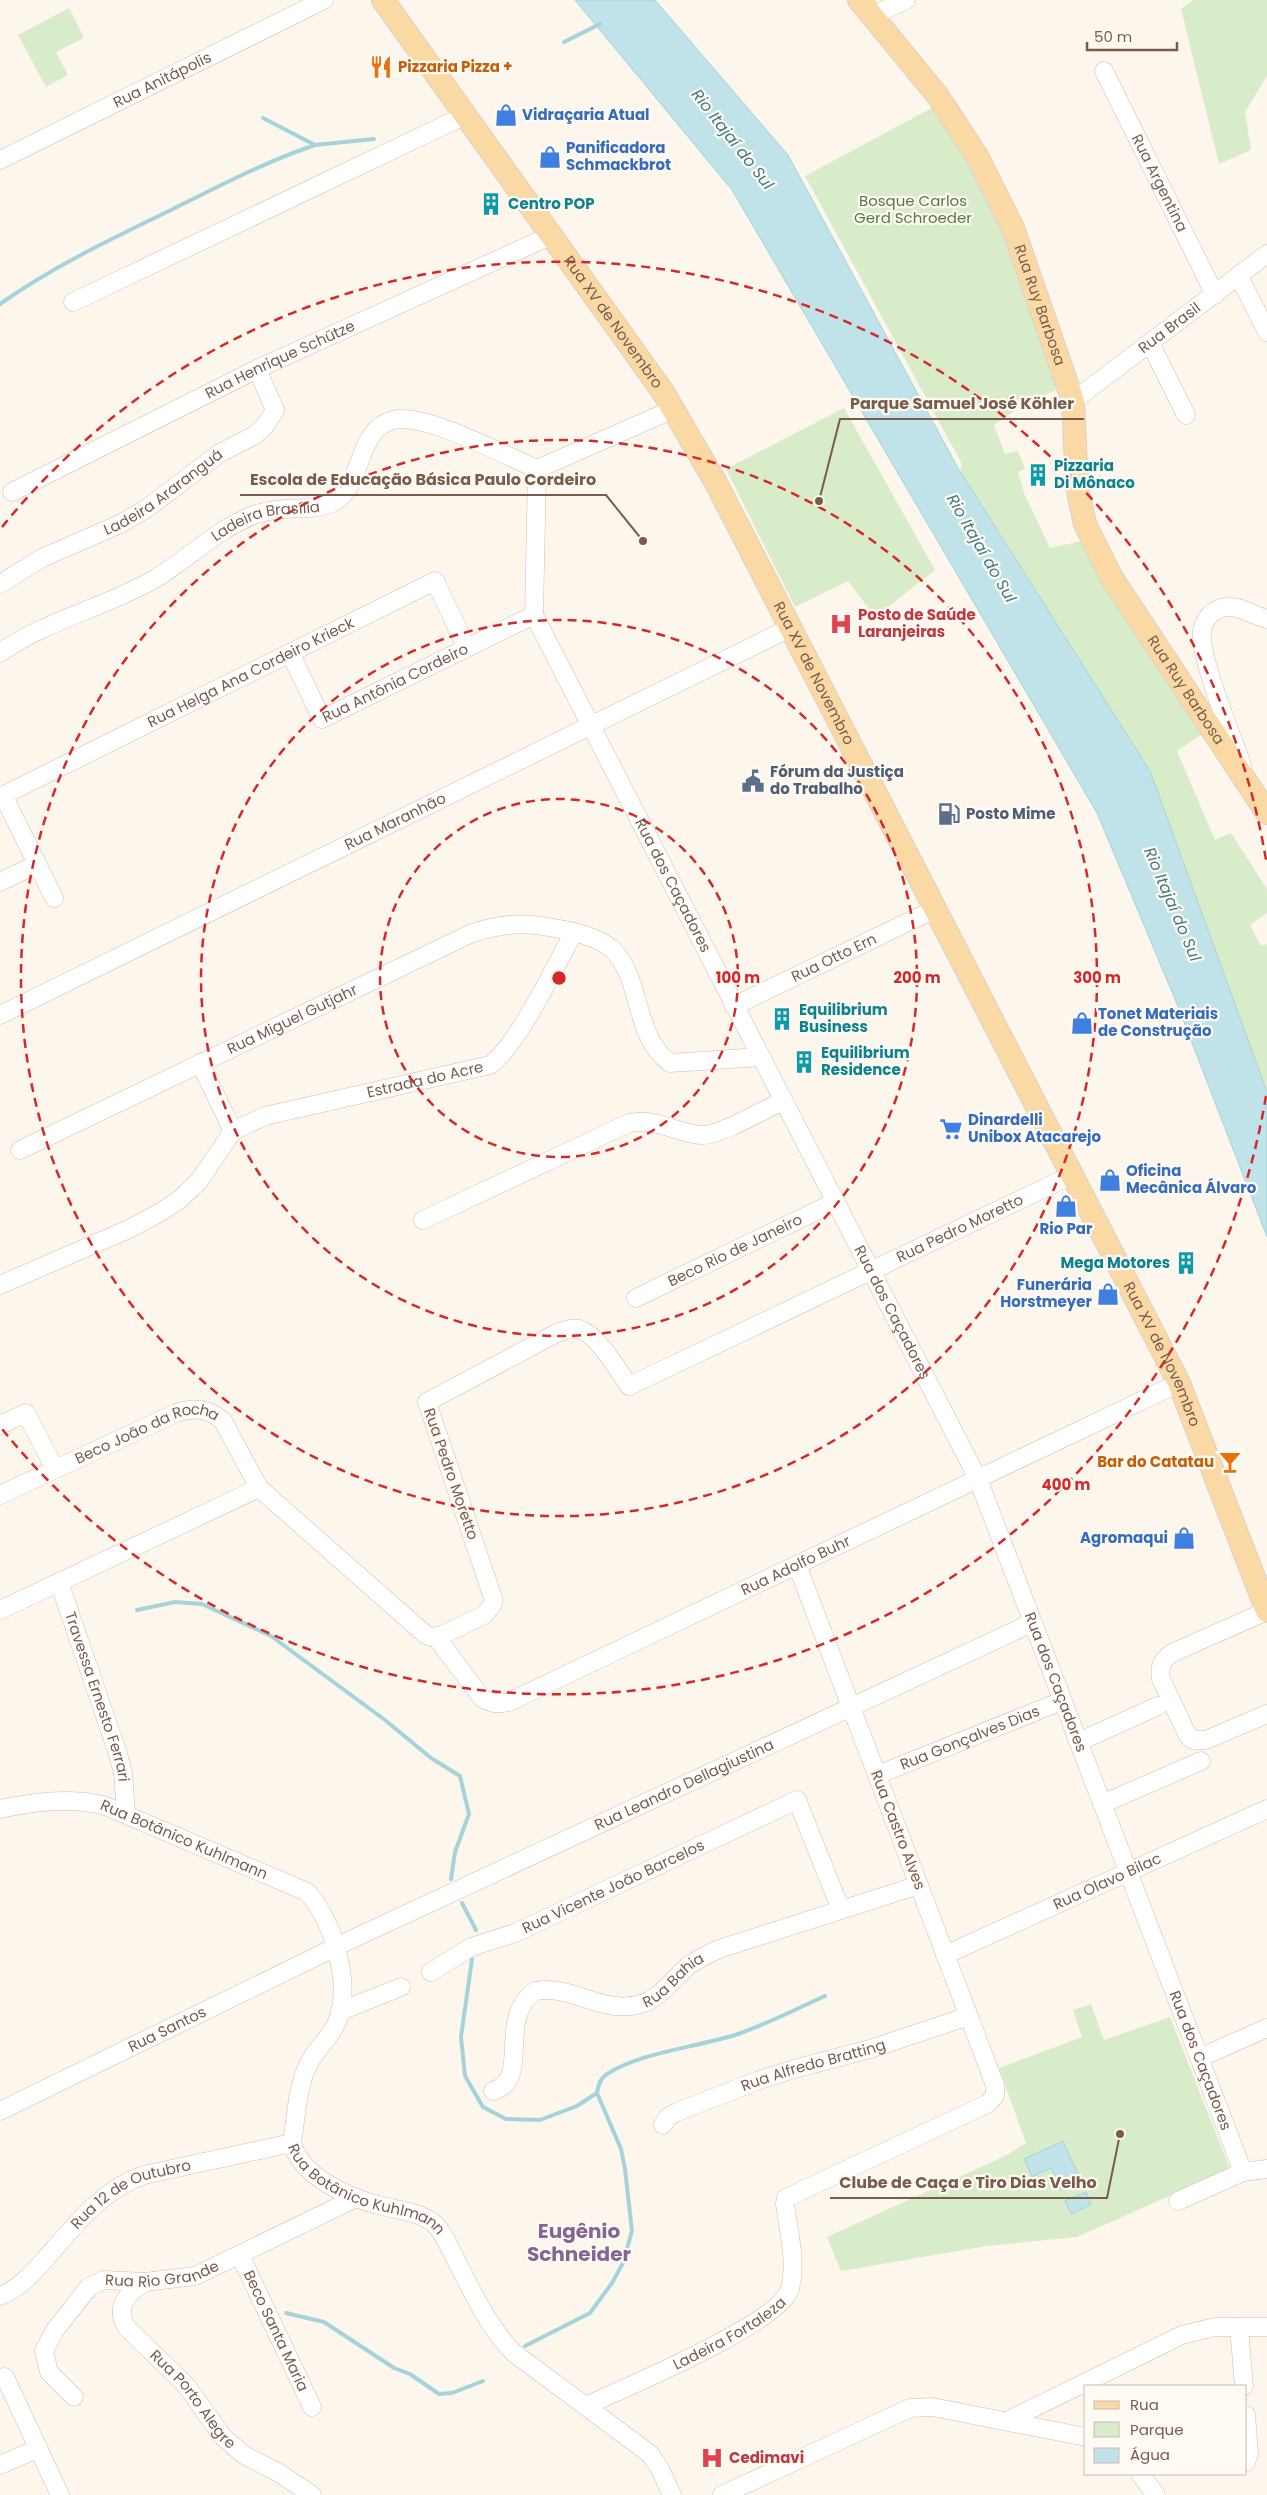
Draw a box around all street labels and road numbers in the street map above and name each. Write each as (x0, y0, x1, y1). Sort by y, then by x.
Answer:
street label: Rua Anitápolis (109, 46, 215, 112)
street label: Rua Argentina (1127, 130, 1193, 235)
street label: Rua Ruy Barbosa (1010, 242, 1071, 368)
street label: Rua XV de Novembro (559, 251, 668, 393)
street label: Rua Brasil (1134, 297, 1205, 358)
street label: Rua Henrique Schütze (201, 315, 358, 403)
street label: Ladeira Araranguá (100, 444, 227, 540)
street label: Ladeira Brasília (207, 496, 321, 546)
street label: Rua XV de Novembro (769, 598, 860, 748)
street label: Rua Helga Ana Cordeiro Krieck (144, 612, 358, 732)
street label: Rua Ruy Barbosa (1143, 631, 1230, 748)
street label: Rua Antônia Cordeiro (318, 638, 472, 727)
street label: Rua Maranhão (341, 787, 449, 855)
street label: Rua dos Caçadores (630, 815, 717, 956)
street label: Rua Otto Ern (788, 928, 880, 987)
street label: Rua Miguel Gutjahr (223, 978, 361, 1059)
street label: Estrada do Acre (365, 1056, 485, 1103)
street label: Rua Pedro Moretto (893, 1189, 1027, 1267)
street label: Beco Rio de Janeiro (664, 1208, 806, 1291)
street label: Rua dos Caçadores (850, 1241, 936, 1383)
street label: Rua XV de Novembro (1119, 1278, 1206, 1430)
street label: Beco João da Rocha (71, 1398, 223, 1469)
street label: Rua Pedro Moretto (419, 1405, 484, 1543)
street label: Rua Adolfo Buhr (737, 1530, 854, 1600)
street label: Travessa Ernesto Ferrari (60, 1609, 135, 1782)
street label: Rua dos Caçadores (1020, 1609, 1092, 1755)
street label: Rua Gonçalves Dias (897, 1700, 1043, 1775)
street label: Rua Leandro Dellagiustina (591, 1734, 777, 1835)
street label: Rua Castro Alves (866, 1767, 931, 1893)
street label: Rua Botânico Kuhlmann (97, 1794, 271, 1884)
street label: Rua Vicente João Barcelos (518, 1834, 708, 1938)
street label: Rua Olavo Bilac (1050, 1847, 1164, 1915)
street label: Rua Bahia (639, 1947, 707, 2012)
street label: Rua dos Caçadores (1165, 1987, 1237, 2133)
street label: Rua Santos (124, 2001, 210, 2057)
street label: Rua Alfredo Bratting (738, 2034, 888, 2096)
street label: Rua Botânico Kuhlmann (283, 2140, 450, 2239)
street label: Rua 12 de Outubro (66, 2154, 193, 2233)
street label: Rua Rio Grande (105, 2255, 222, 2292)
street label: Beco Santa Maria (239, 2267, 314, 2395)
street label: Ladeira Fortaleza (669, 2292, 790, 2375)
street label: Rua Porto Alegre (145, 2345, 240, 2453)

